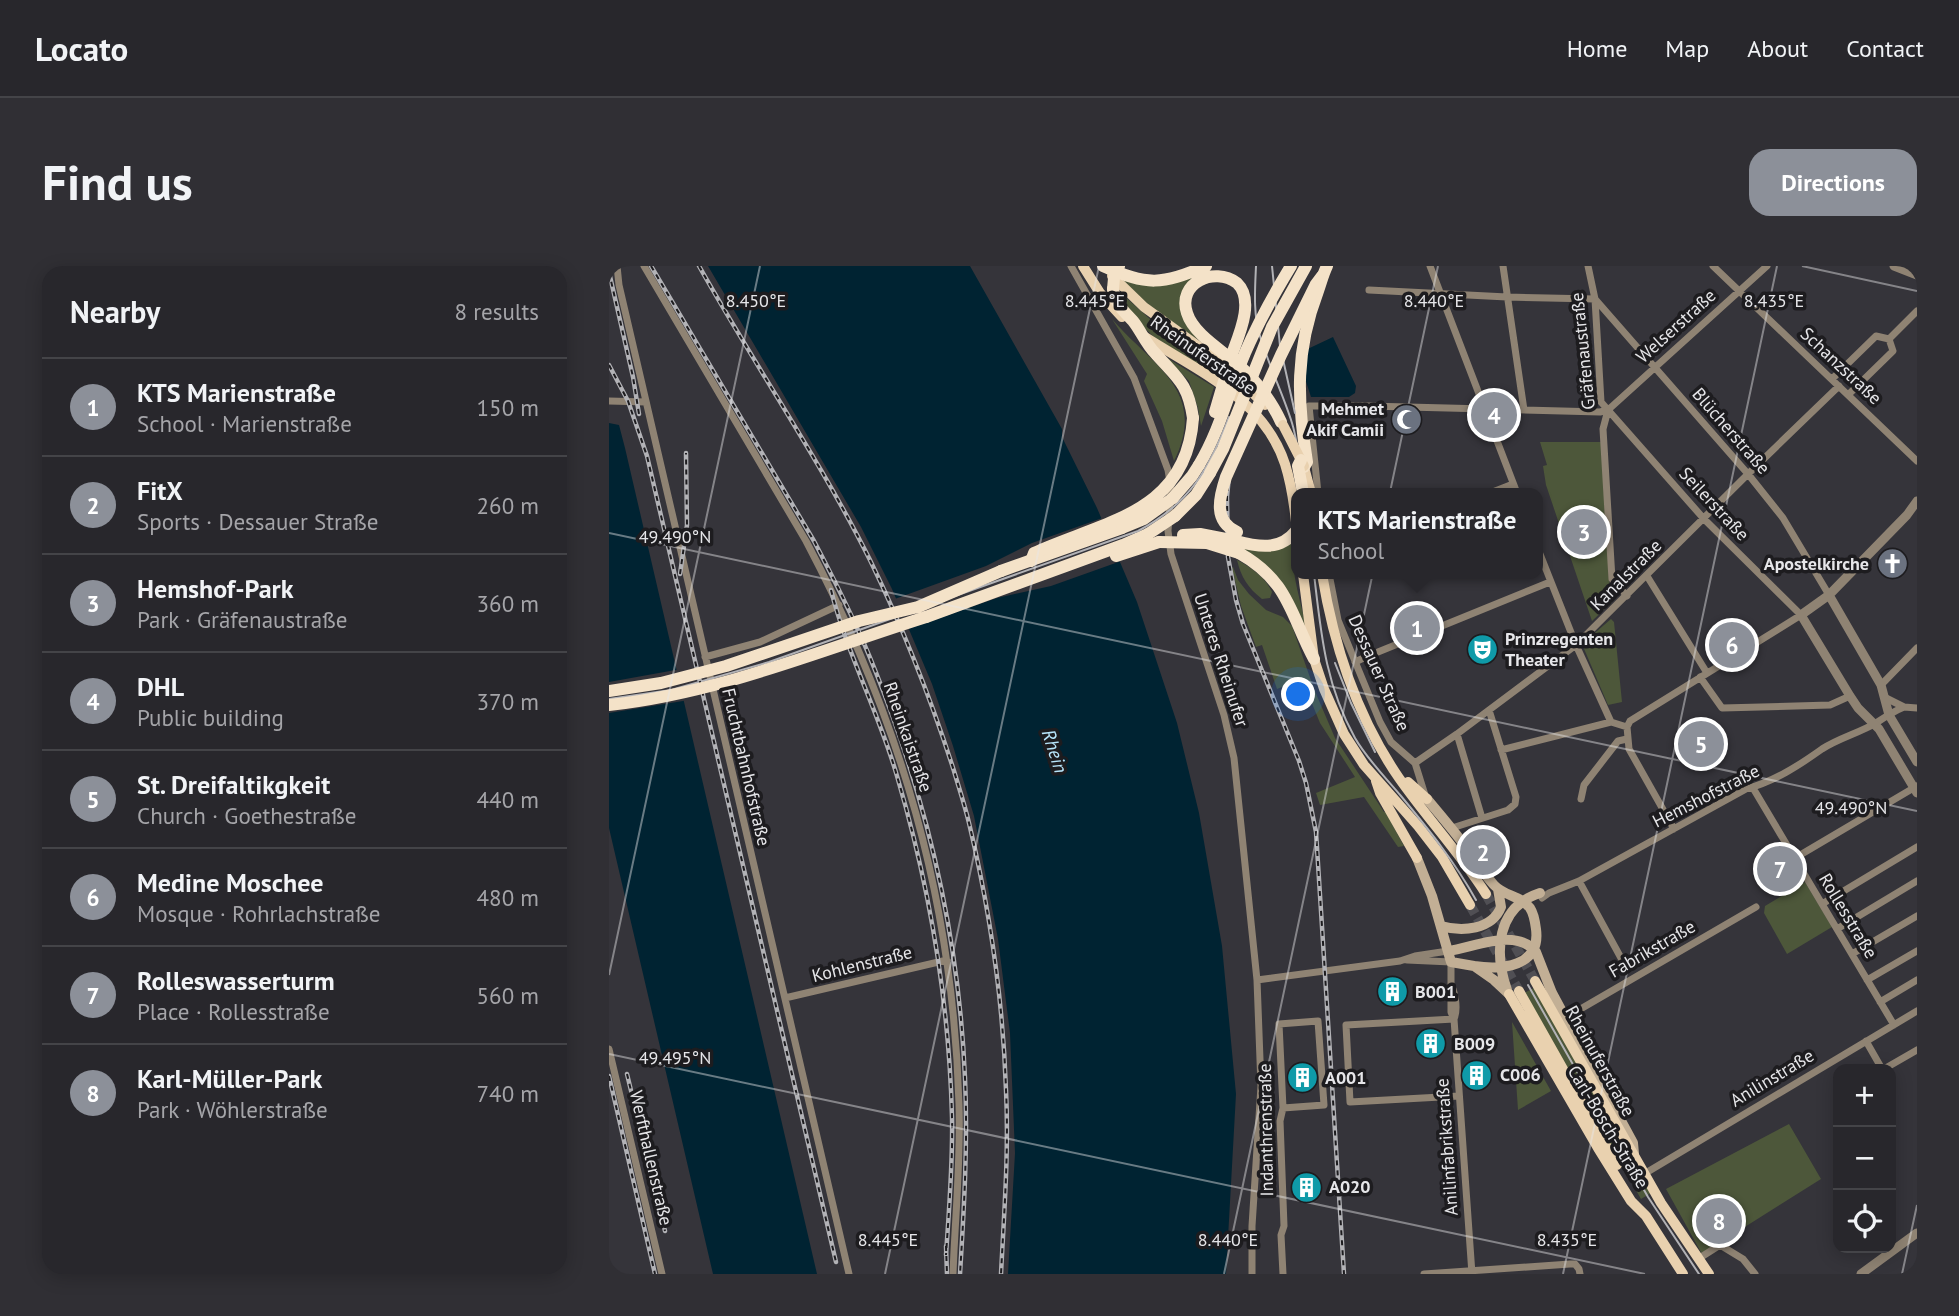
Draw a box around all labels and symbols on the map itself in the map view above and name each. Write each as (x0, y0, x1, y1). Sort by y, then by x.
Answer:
street label: Welserstraße (1631, 284, 1720, 368)
text: 8.450°E (726, 289, 786, 312)
text: 8.445°E (1065, 289, 1125, 312)
text: 8.440°E (1404, 289, 1464, 312)
text: 8.435°E (1744, 289, 1804, 312)
street label: Gräfenaustraße (1565, 291, 1600, 411)
street label: Rheinuferstraße (1146, 310, 1260, 399)
street label: Schanzstraße (1796, 322, 1887, 409)
street label: Blücherstraße (1688, 383, 1775, 479)
pin: 4 (1471, 389, 1517, 441)
place label: Mehmet Akif Camii (1306, 397, 1385, 441)
mosque icon: Mehmet Akif Camii (1390, 402, 1424, 436)
street label: Seilerstraße (1674, 462, 1754, 545)
pin: 3 (1561, 506, 1607, 558)
text: 49.490°N (639, 525, 711, 548)
street label: Kanalstraße (1585, 534, 1666, 615)
church icon: Apostelkirche (1875, 547, 1909, 581)
place label: Apostelkirche (1764, 552, 1869, 575)
street label: Unteres Rheinufer (1189, 590, 1254, 730)
pin: 1 (1394, 602, 1440, 654)
street label: Dessauer Straße (1343, 611, 1415, 735)
pin: 6 (1709, 619, 1755, 671)
place label: Prinzregenten Theater (1505, 627, 1613, 671)
theatre icon: Prinzregenten Theater (1465, 632, 1499, 666)
your location (1281, 677, 1315, 711)
street label: Rheinkaistraße (879, 679, 938, 795)
street label: Fruchtbahnhofstraße (717, 686, 776, 848)
pin: 5 (1678, 718, 1724, 770)
water label: Rhein (1037, 726, 1073, 776)
street label: Hemshofstraße (1648, 759, 1763, 832)
text: 49.490°N (1815, 796, 1887, 819)
pin: 2 (1460, 826, 1506, 878)
pin: 7 (1757, 843, 1803, 895)
street label: Rollesstraße (1814, 869, 1883, 962)
street label: Fabrikstraße (1604, 915, 1699, 983)
street label: Kohlenstraße (809, 940, 914, 987)
building icon: B001 (1375, 975, 1409, 1009)
place label: B001 (1415, 980, 1456, 1003)
street label: Rheinuferstraße (1560, 1001, 1640, 1120)
building icon: B009 (1414, 1027, 1448, 1061)
place label: B009 (1454, 1032, 1495, 1055)
street label: Anilinstraße (1726, 1044, 1818, 1112)
text: 49.495°N (639, 1046, 711, 1069)
building icon: C006 (1460, 1058, 1494, 1092)
building icon: A001 (1285, 1061, 1319, 1095)
street label: Carl-Bosch-Straße (1563, 1061, 1654, 1192)
street label: Indanthrenstraße (1253, 1063, 1278, 1197)
place label: C006 (1500, 1063, 1541, 1086)
place label: A001 (1325, 1066, 1367, 1089)
street label: Anilinfabrikstraße (1430, 1078, 1463, 1216)
street label: Werfthallenstraße (625, 1088, 678, 1228)
building icon: A020 (1289, 1170, 1323, 1204)
place label: A020 (1329, 1175, 1371, 1198)
pin: 8 (1696, 1195, 1742, 1247)
text: 8.445°E (858, 1228, 918, 1251)
text: 8.440°E (1198, 1228, 1258, 1251)
text: 8.435°E (1537, 1228, 1597, 1251)

